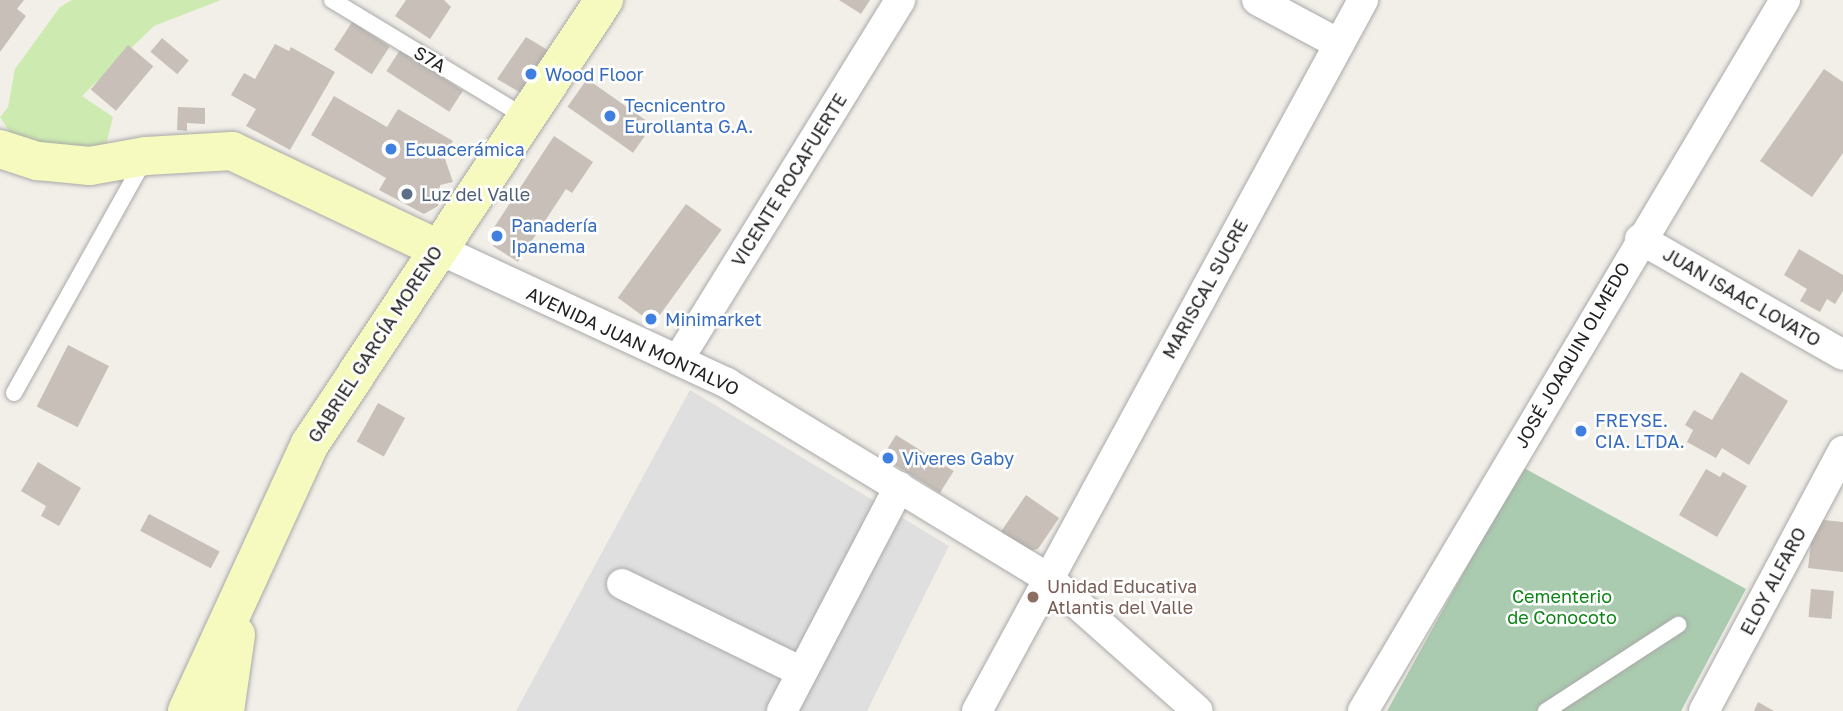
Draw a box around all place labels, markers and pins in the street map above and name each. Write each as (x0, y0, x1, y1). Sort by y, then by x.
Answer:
place label: Wood Floor (545, 63, 644, 85)
marker: Wood Floor (523, 66, 539, 82)
place label: Tecnicentro Eurollanta G.A. (624, 95, 754, 138)
marker: Tecnicentro Eurollanta G.A. (602, 108, 618, 124)
place label: Ecuacerámica (405, 138, 525, 160)
marker: Ecuacerámica (383, 141, 399, 157)
place label: Luz del Valle (421, 183, 530, 205)
marker: Luz del Valle (399, 186, 415, 202)
place label: Panadería Ipanema (511, 215, 598, 258)
marker: Panadería Ipanema (489, 228, 505, 244)
place label: Minimarket (665, 308, 762, 330)
marker: Minimarket (643, 311, 659, 327)
place label: FREYSE. CIA. LTDA. (1595, 410, 1685, 452)
marker: FREYSE. CIA. LTDA. (1573, 423, 1589, 439)
place label: Viveres Gaby (902, 447, 1014, 469)
marker: Viveres Gaby (880, 450, 896, 466)
place label: Unidad Educativa Atlantis del Valle (1047, 576, 1197, 618)
marker: Unidad Educativa Atlantis del Valle (1025, 589, 1041, 605)

